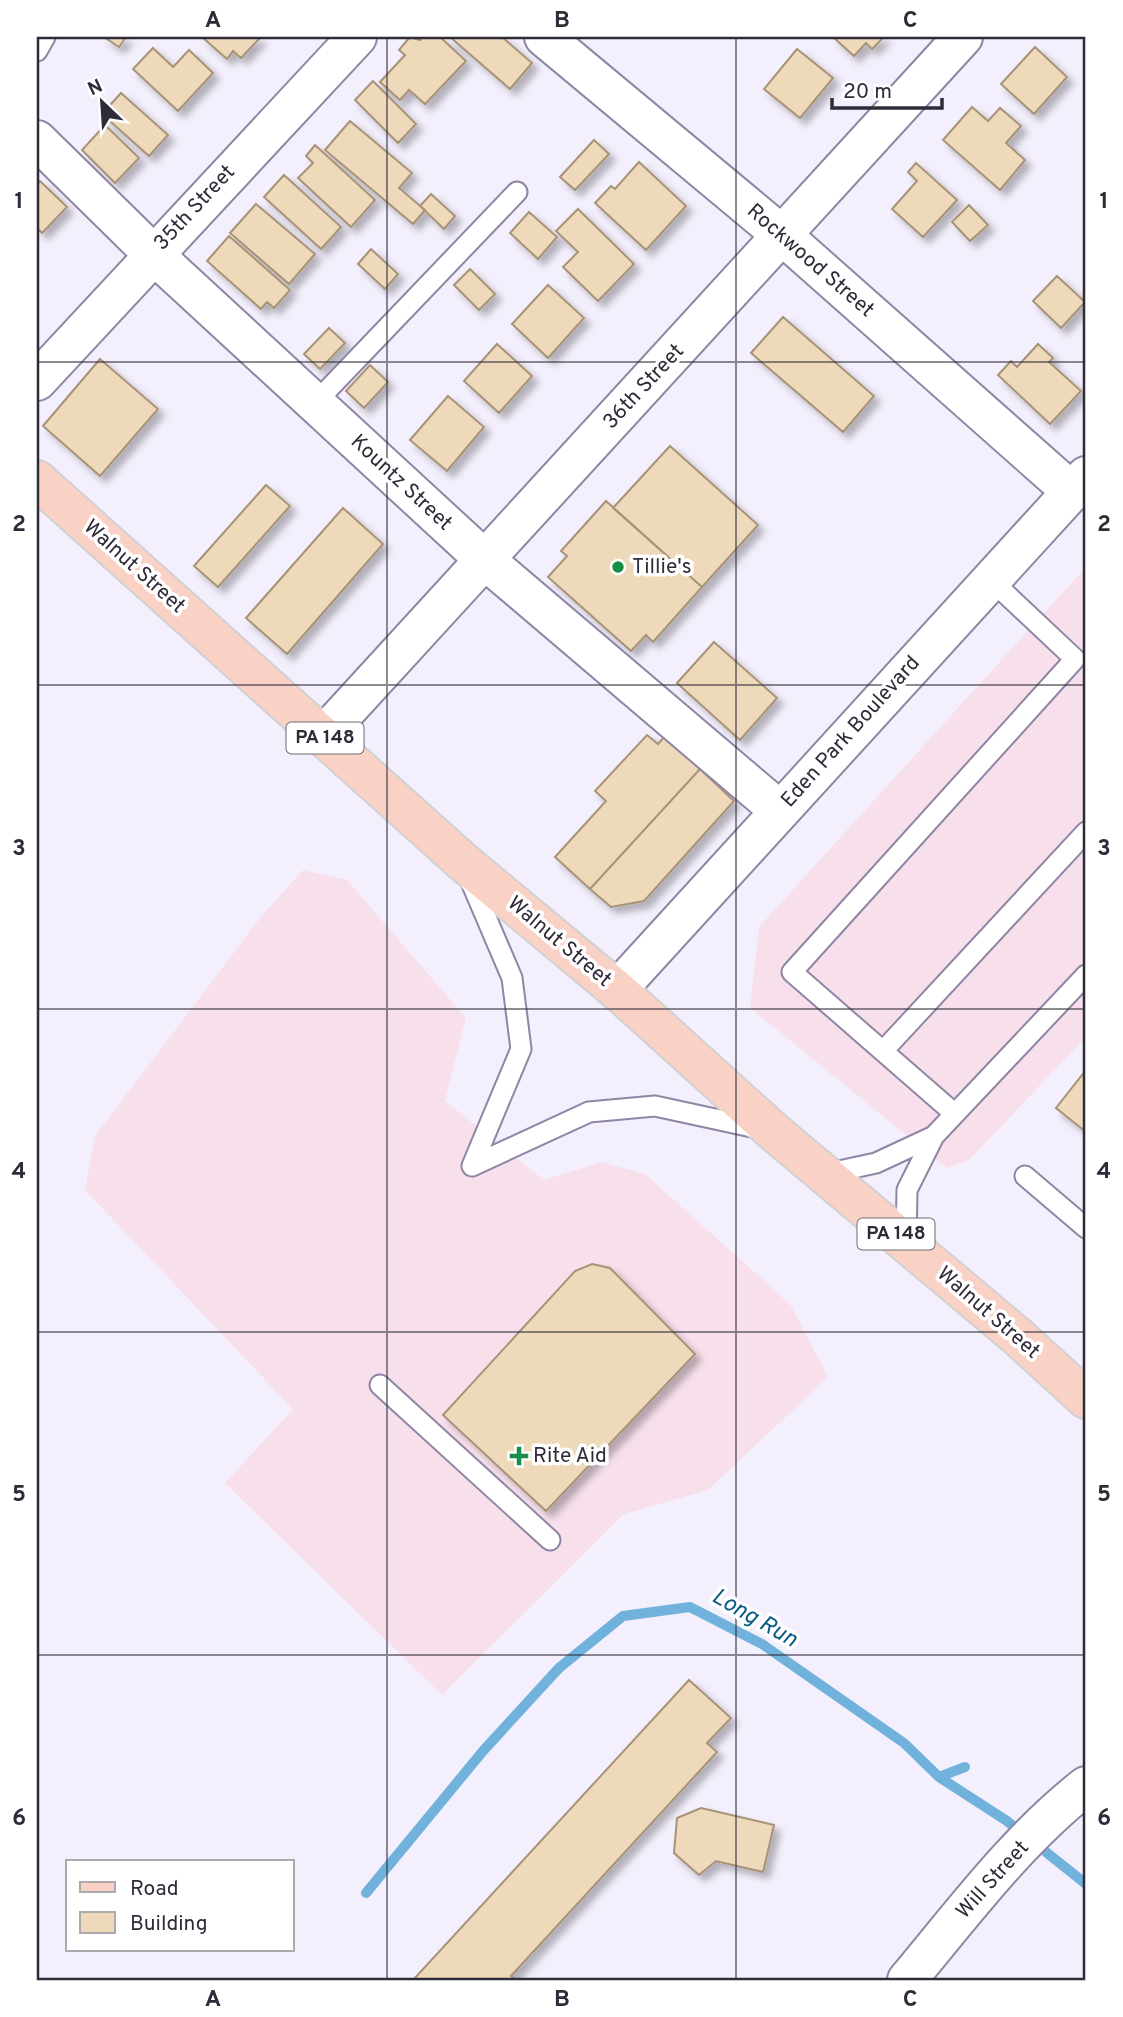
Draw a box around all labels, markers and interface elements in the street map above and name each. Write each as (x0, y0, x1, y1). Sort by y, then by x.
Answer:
text: A (205, 7, 221, 36)
text: B (554, 7, 570, 36)
text: C (903, 7, 917, 36)
north arrow (66, 66, 136, 136)
scale bar (832, 66, 943, 110)
text: N (84, 75, 107, 102)
text: 20 m (843, 79, 892, 106)
street label: 35th Street (148, 159, 242, 257)
text: 1 (14, 188, 24, 217)
text: 1 (1099, 188, 1109, 217)
street label: Rockwood Street (741, 198, 879, 324)
street label: 36th Street (598, 339, 690, 435)
street label: Kountz Street (344, 429, 458, 537)
text: 2 (12, 511, 26, 540)
text: 2 (1097, 511, 1111, 540)
street label: Walnut Street (77, 514, 191, 620)
place label: Tillie's (632, 554, 692, 581)
marker: Tillie's (610, 559, 626, 575)
street label: Eden Park Boulevard (776, 650, 926, 814)
road number: PA 148 (286, 722, 364, 754)
text: 3 (12, 835, 26, 864)
text: 3 (1097, 835, 1111, 864)
street label: Walnut Street (501, 891, 617, 993)
text: 4 (12, 1158, 26, 1187)
text: 4 (1097, 1158, 1111, 1187)
road number: PA 148 (858, 1218, 934, 1250)
street label: Walnut Street (931, 1261, 1045, 1365)
place label: Rite Aid (533, 1443, 607, 1470)
marker: Rite Aid (511, 1448, 527, 1464)
text: 5 (12, 1481, 26, 1510)
text: 5 (1097, 1481, 1111, 1510)
water label: Long Run (706, 1583, 802, 1655)
text: 6 (12, 1805, 26, 1834)
text: 6 (1097, 1805, 1111, 1834)
street label: Will Street (951, 1835, 1035, 1925)
legend (66, 1860, 294, 1951)
text: Road (130, 1876, 179, 1903)
text: Building (130, 1911, 208, 1938)
text: A (205, 1986, 221, 2015)
text: B (554, 1986, 570, 2015)
text: C (903, 1986, 917, 2015)

